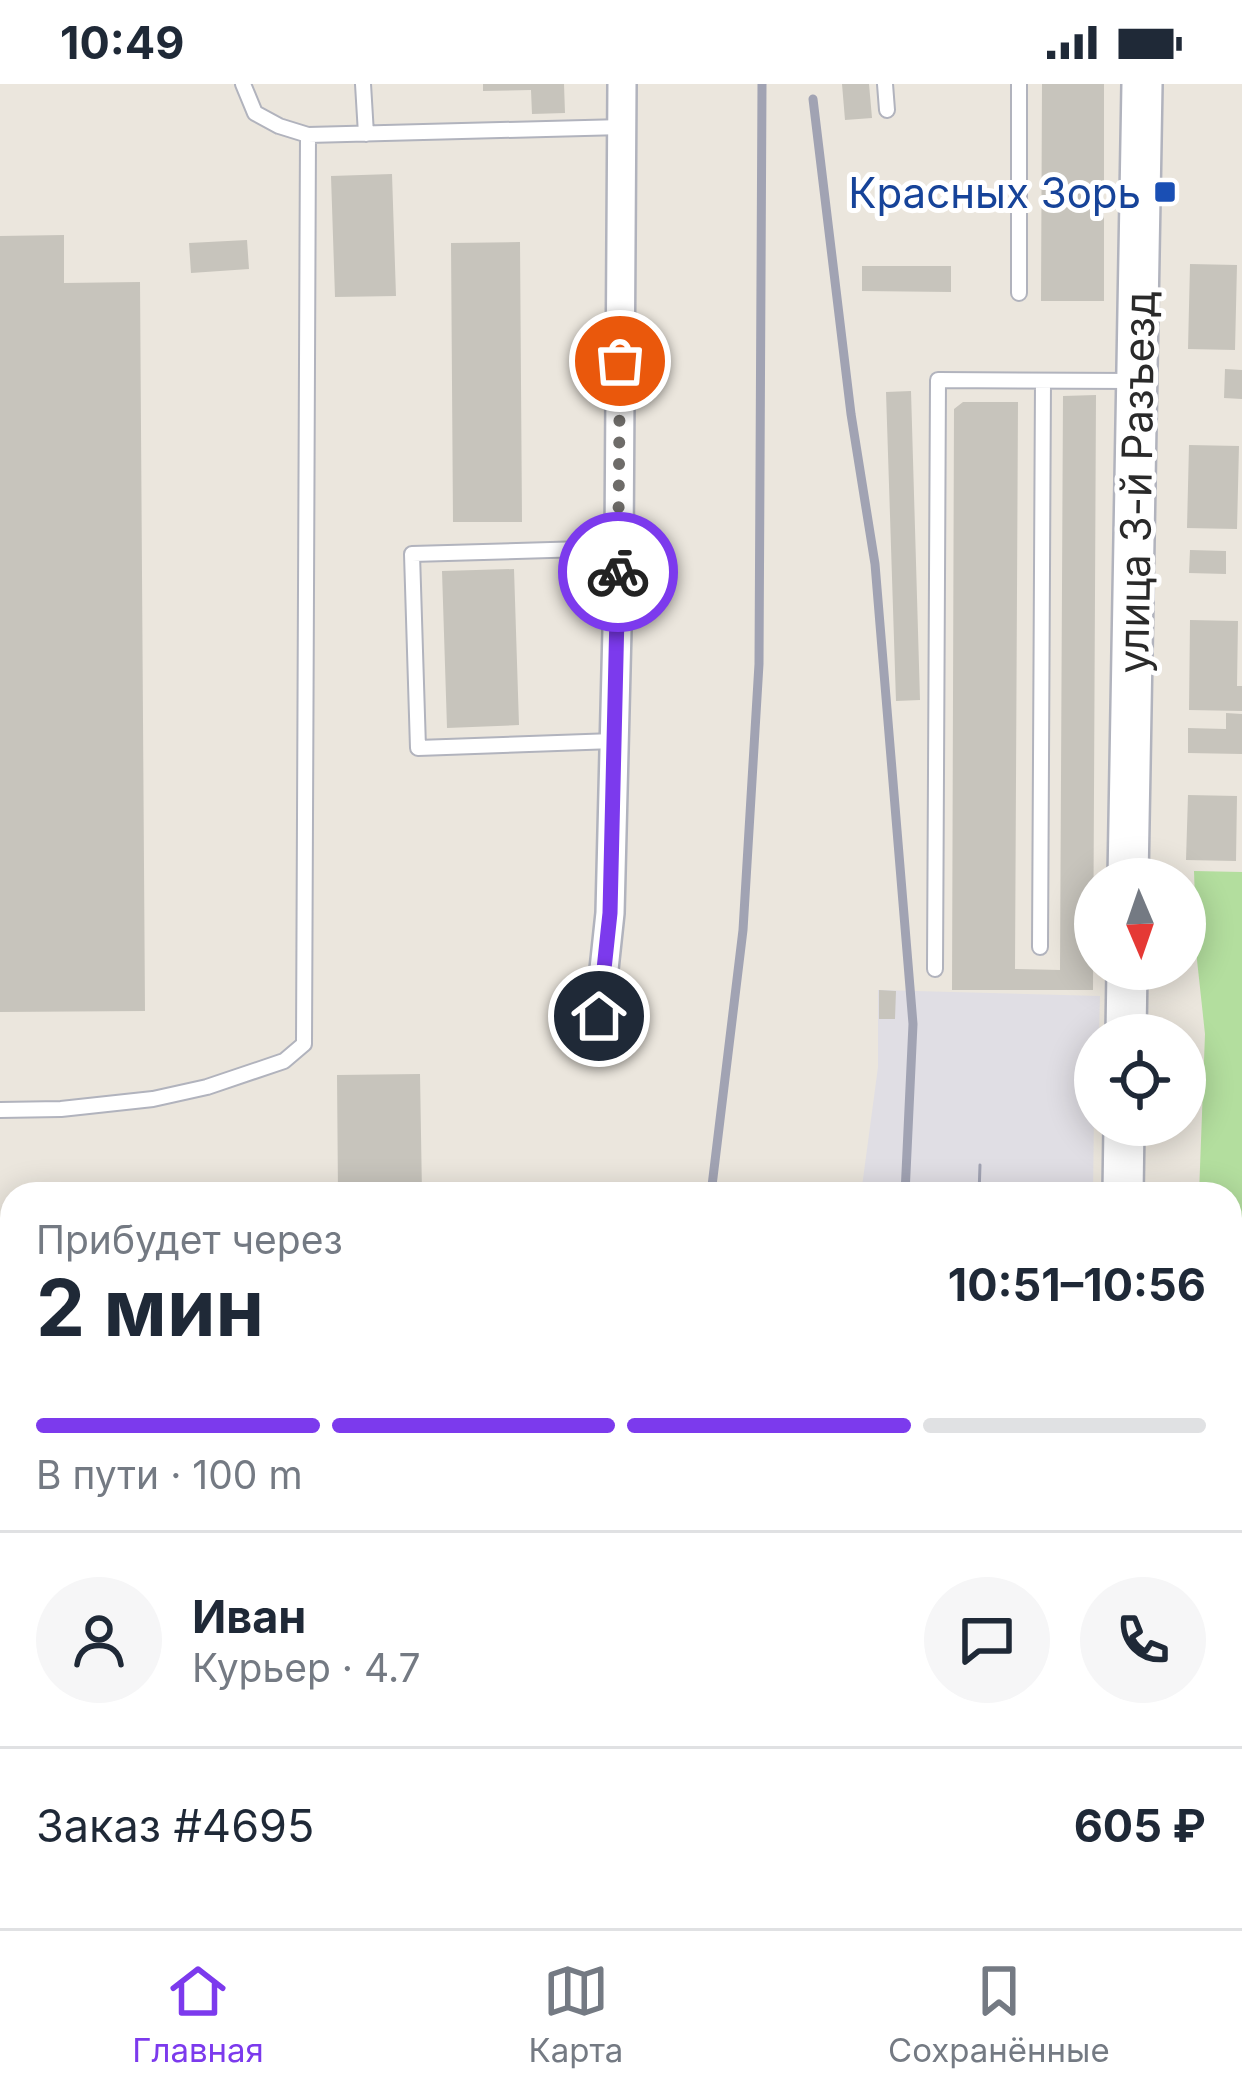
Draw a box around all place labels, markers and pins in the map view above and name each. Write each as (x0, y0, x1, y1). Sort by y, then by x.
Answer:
place label: Красных Зорь (848, 167, 1141, 218)
marker: Красных Зорь (1152, 179, 1178, 205)
pin (569, 310, 671, 412)
pin (548, 965, 650, 1067)

